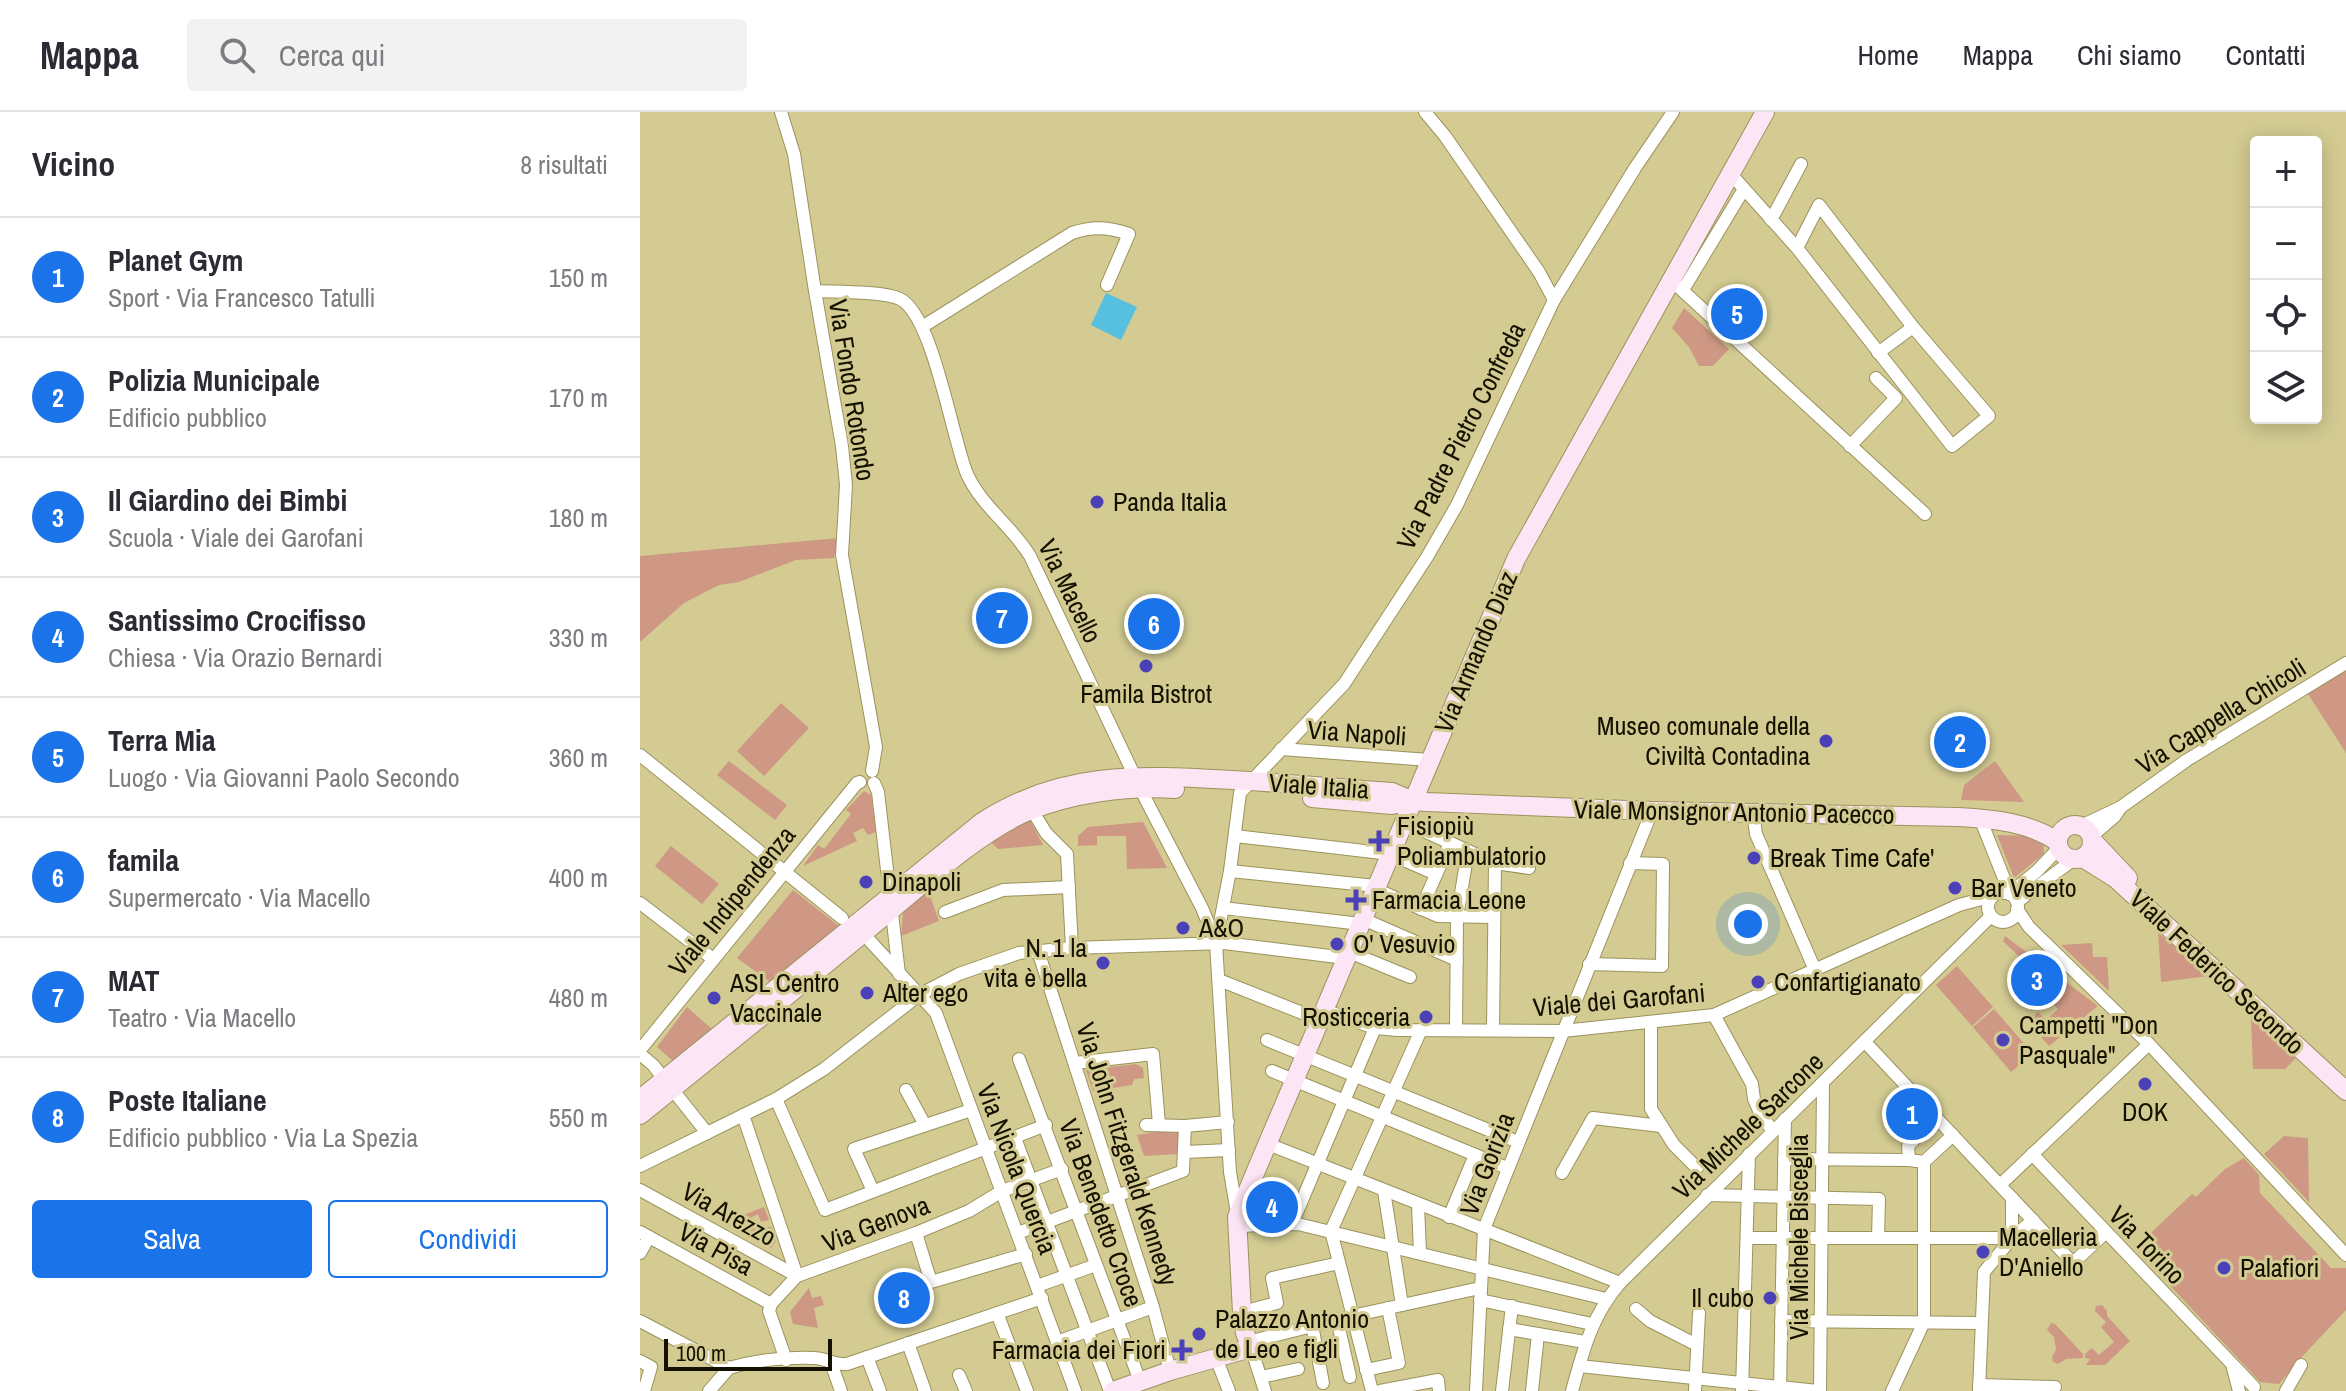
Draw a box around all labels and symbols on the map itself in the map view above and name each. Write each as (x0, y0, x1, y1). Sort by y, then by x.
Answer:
pin: 5 (1711, 284, 1763, 344)
street label: Via Fondo Rotondo (821, 297, 884, 483)
street label: Via Padre Pietro Confreda (1388, 316, 1533, 555)
place label: Panda Italia (1113, 484, 1227, 519)
marker: Panda Italia (1088, 493, 1106, 511)
street label: Via Macello (1030, 533, 1111, 648)
street label: Via Armando Diaz (1426, 565, 1525, 738)
pin: 7 (976, 588, 1028, 648)
pin: 6 (1128, 594, 1180, 654)
street label: Via Cappella Chicoli (2129, 649, 2312, 782)
marker: Famila Bistrot (1137, 657, 1155, 675)
place label: Famila Bistrot (1080, 676, 1212, 711)
place label: Museo comunale della Civiltà Contadina (1597, 708, 1810, 773)
street label: Via Napoli (1306, 712, 1408, 753)
pin: 2 (1934, 712, 1986, 772)
marker: Museo comunale della Civiltà Contadina (1817, 732, 1835, 750)
street label: Viale Italia (1268, 765, 1370, 806)
street label: Viale Monsignor Antonio Pacecco (1573, 791, 1895, 832)
place label: Fisiopiù Poliambulatorio (1397, 808, 1546, 873)
street label: Viale Indipendenza (660, 818, 803, 983)
marker: Fisiopiù Poliambulatorio (1368, 830, 1390, 852)
place label: Break Time Cafe' (1770, 840, 1934, 875)
marker: Break Time Cafe' (1745, 849, 1763, 867)
place label: Dinapoli (882, 864, 961, 899)
place label: Bar Veneto (1971, 870, 2077, 905)
marker: Dinapoli (857, 873, 875, 891)
marker: Bar Veneto (1946, 879, 1964, 897)
street label: Viale Federico Secondo (2122, 881, 2312, 1062)
place label: Farmacia Leone (1372, 882, 1526, 917)
marker: Farmacia Leone (1347, 891, 1365, 909)
your location (1728, 904, 1768, 944)
place label: A&O (1198, 910, 1244, 945)
marker: A&O (1174, 919, 1192, 937)
place label: O' Vesuvio (1353, 926, 1455, 961)
place label: N. 1 la vita è bella (984, 930, 1087, 995)
marker: O' Vesuvio (1328, 935, 1346, 953)
pin: 3 (2011, 950, 2063, 1010)
marker: N. 1 la vita è bella (1094, 954, 1112, 972)
place label: Confartigianato (1774, 964, 1921, 999)
place label: ASL Centro Vaccinale (729, 965, 839, 1030)
marker: Confartigianato (1749, 973, 1767, 991)
place label: Alter ego (882, 975, 968, 1010)
street label: Viale dei Garofani (1531, 975, 1707, 1024)
marker: Alter ego (858, 984, 876, 1002)
marker: ASL Centro Vaccinale (705, 989, 723, 1007)
place label: Rosticceria (1302, 999, 1410, 1034)
place label: Campetti "Don Pasquale" (2019, 1007, 2158, 1072)
marker: Rosticceria (1417, 1008, 1435, 1026)
street label: Via John Fitzgerald Kennedy (1068, 1018, 1187, 1290)
marker: Campetti "Don Pasquale" (1994, 1031, 2012, 1049)
street label: Via Michele Sarcone (1664, 1044, 1831, 1207)
marker: DOK (2136, 1075, 2154, 1093)
street label: Via Nicola Quercia (969, 1079, 1066, 1259)
pin: 1 (1886, 1084, 1938, 1144)
place label: DOK (2122, 1094, 2168, 1129)
street label: Via Gorizia (1451, 1107, 1522, 1220)
street label: Via Benedetto Croce (1051, 1114, 1152, 1312)
street label: Via Michele Bisceglia (1781, 1134, 1816, 1340)
street label: Via Arezzo (676, 1173, 783, 1254)
pin: 4 (1246, 1177, 1298, 1237)
street label: Via Genova (817, 1187, 935, 1260)
street label: Via Torino (2101, 1198, 2193, 1292)
street label: Via Pisa (673, 1214, 760, 1283)
place label: Macelleria D'Aniello (1999, 1219, 2097, 1284)
marker: Macelleria D'Aniello (1974, 1243, 1992, 1261)
place label: Palafiori (2240, 1250, 2319, 1285)
marker: Palafiori (2215, 1259, 2233, 1277)
pin: 8 (878, 1268, 930, 1328)
place label: Il cubo (1691, 1280, 1754, 1315)
marker: Il cubo (1761, 1289, 1779, 1307)
place label: Palazzo Antonio de Leo e figli (1215, 1301, 1369, 1366)
marker: Palazzo Antonio de Leo e figli (1190, 1325, 1208, 1343)
place label: Farmacia dei Fiori (992, 1332, 1166, 1367)
scale bar (664, 1335, 832, 1371)
marker: Farmacia dei Fiori (1173, 1341, 1191, 1359)

